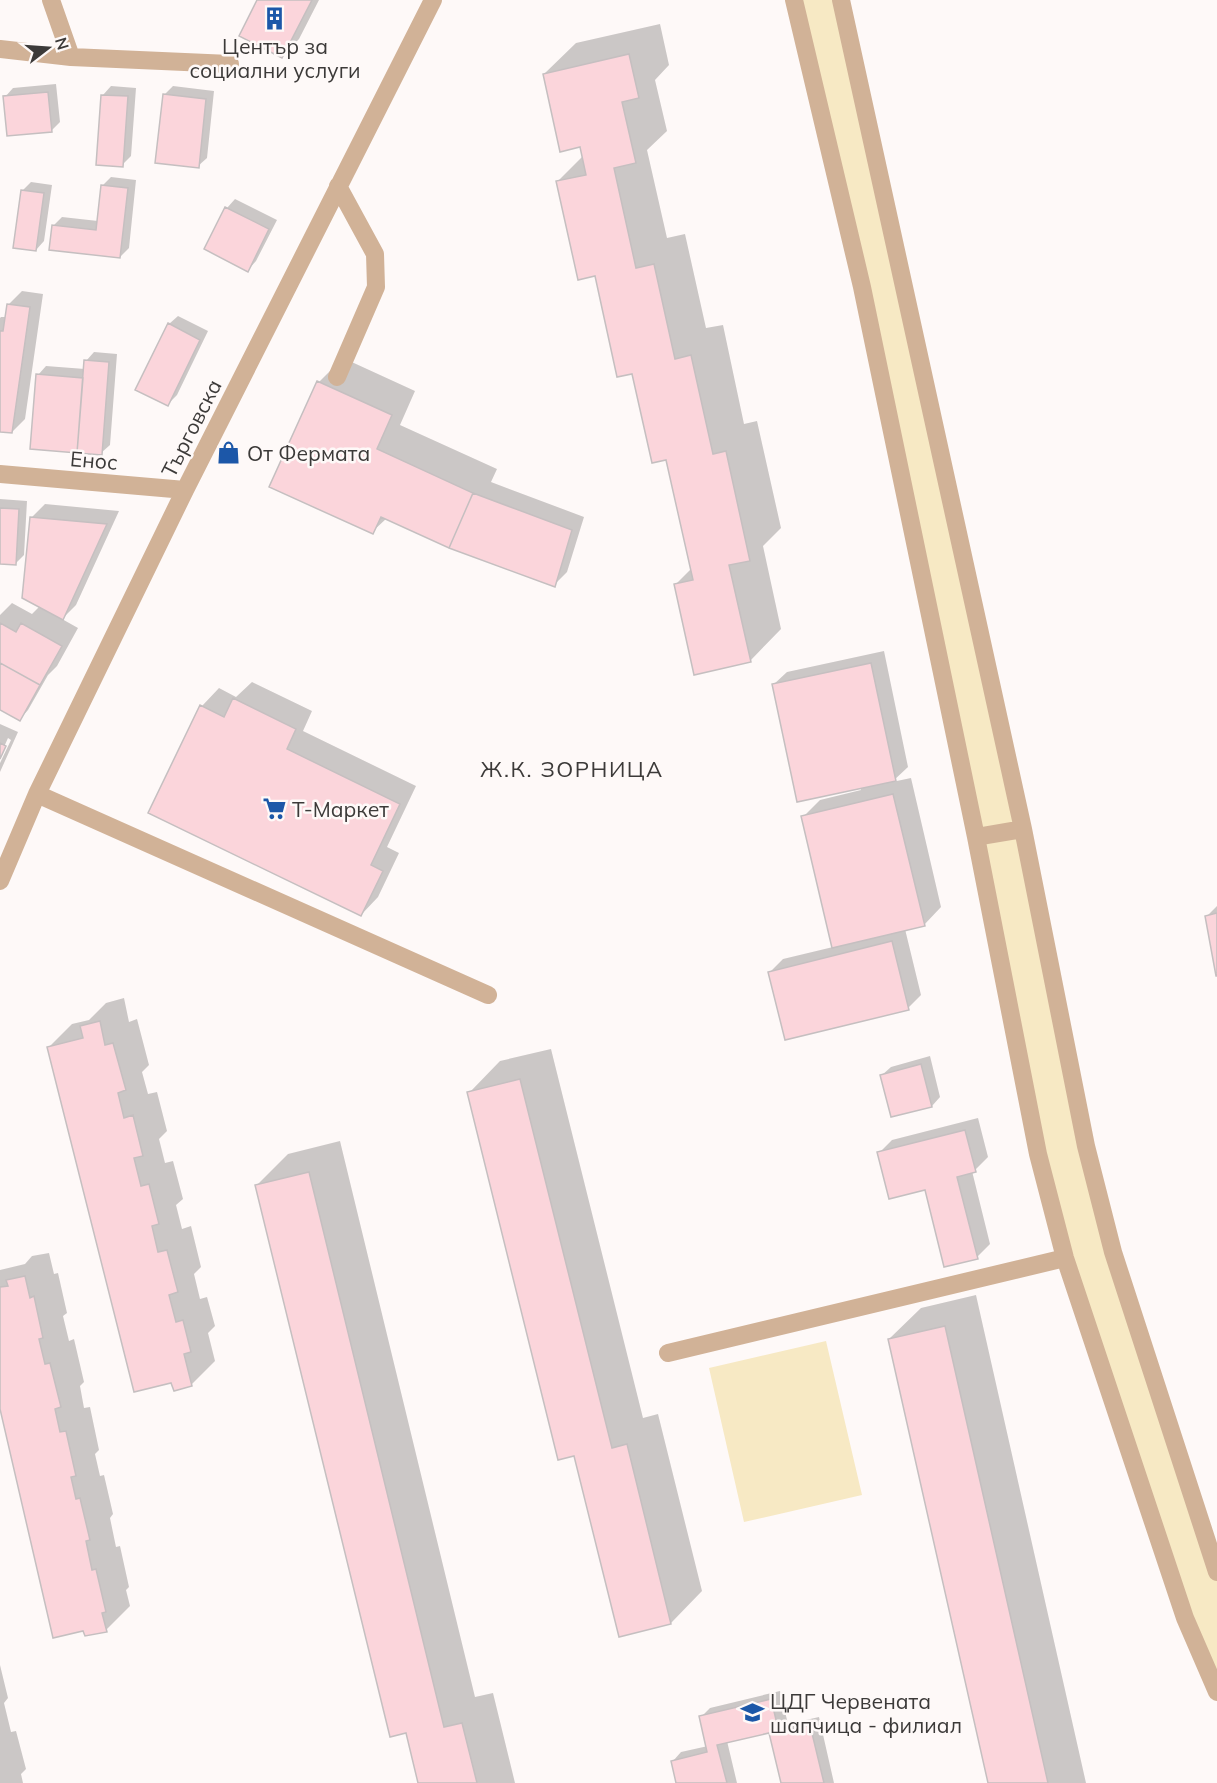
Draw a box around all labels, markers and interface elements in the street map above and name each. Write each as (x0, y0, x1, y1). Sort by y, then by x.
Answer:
building icon: Център за социални услуги (262, 5, 288, 31)
north arrow (18, 18, 78, 78)
place label: Център за социални услуги (189, 33, 361, 83)
text: N (51, 35, 74, 52)
street label: Търговска (155, 375, 227, 481)
shop icon: От Фермата (216, 440, 242, 466)
place label: От Фермата (247, 440, 370, 466)
street label: Енос (69, 445, 119, 475)
district label: Ж.К. ЗОРНИЦА (480, 755, 664, 783)
supermarket icon: Т-Маркет (261, 796, 287, 822)
place label: Т-Маркет (292, 796, 389, 822)
place label: ЦДГ Червената шапчица - филиал (770, 1688, 962, 1738)
school or university icon: ЦДГ Червената шапчица - филиал (739, 1700, 765, 1726)

